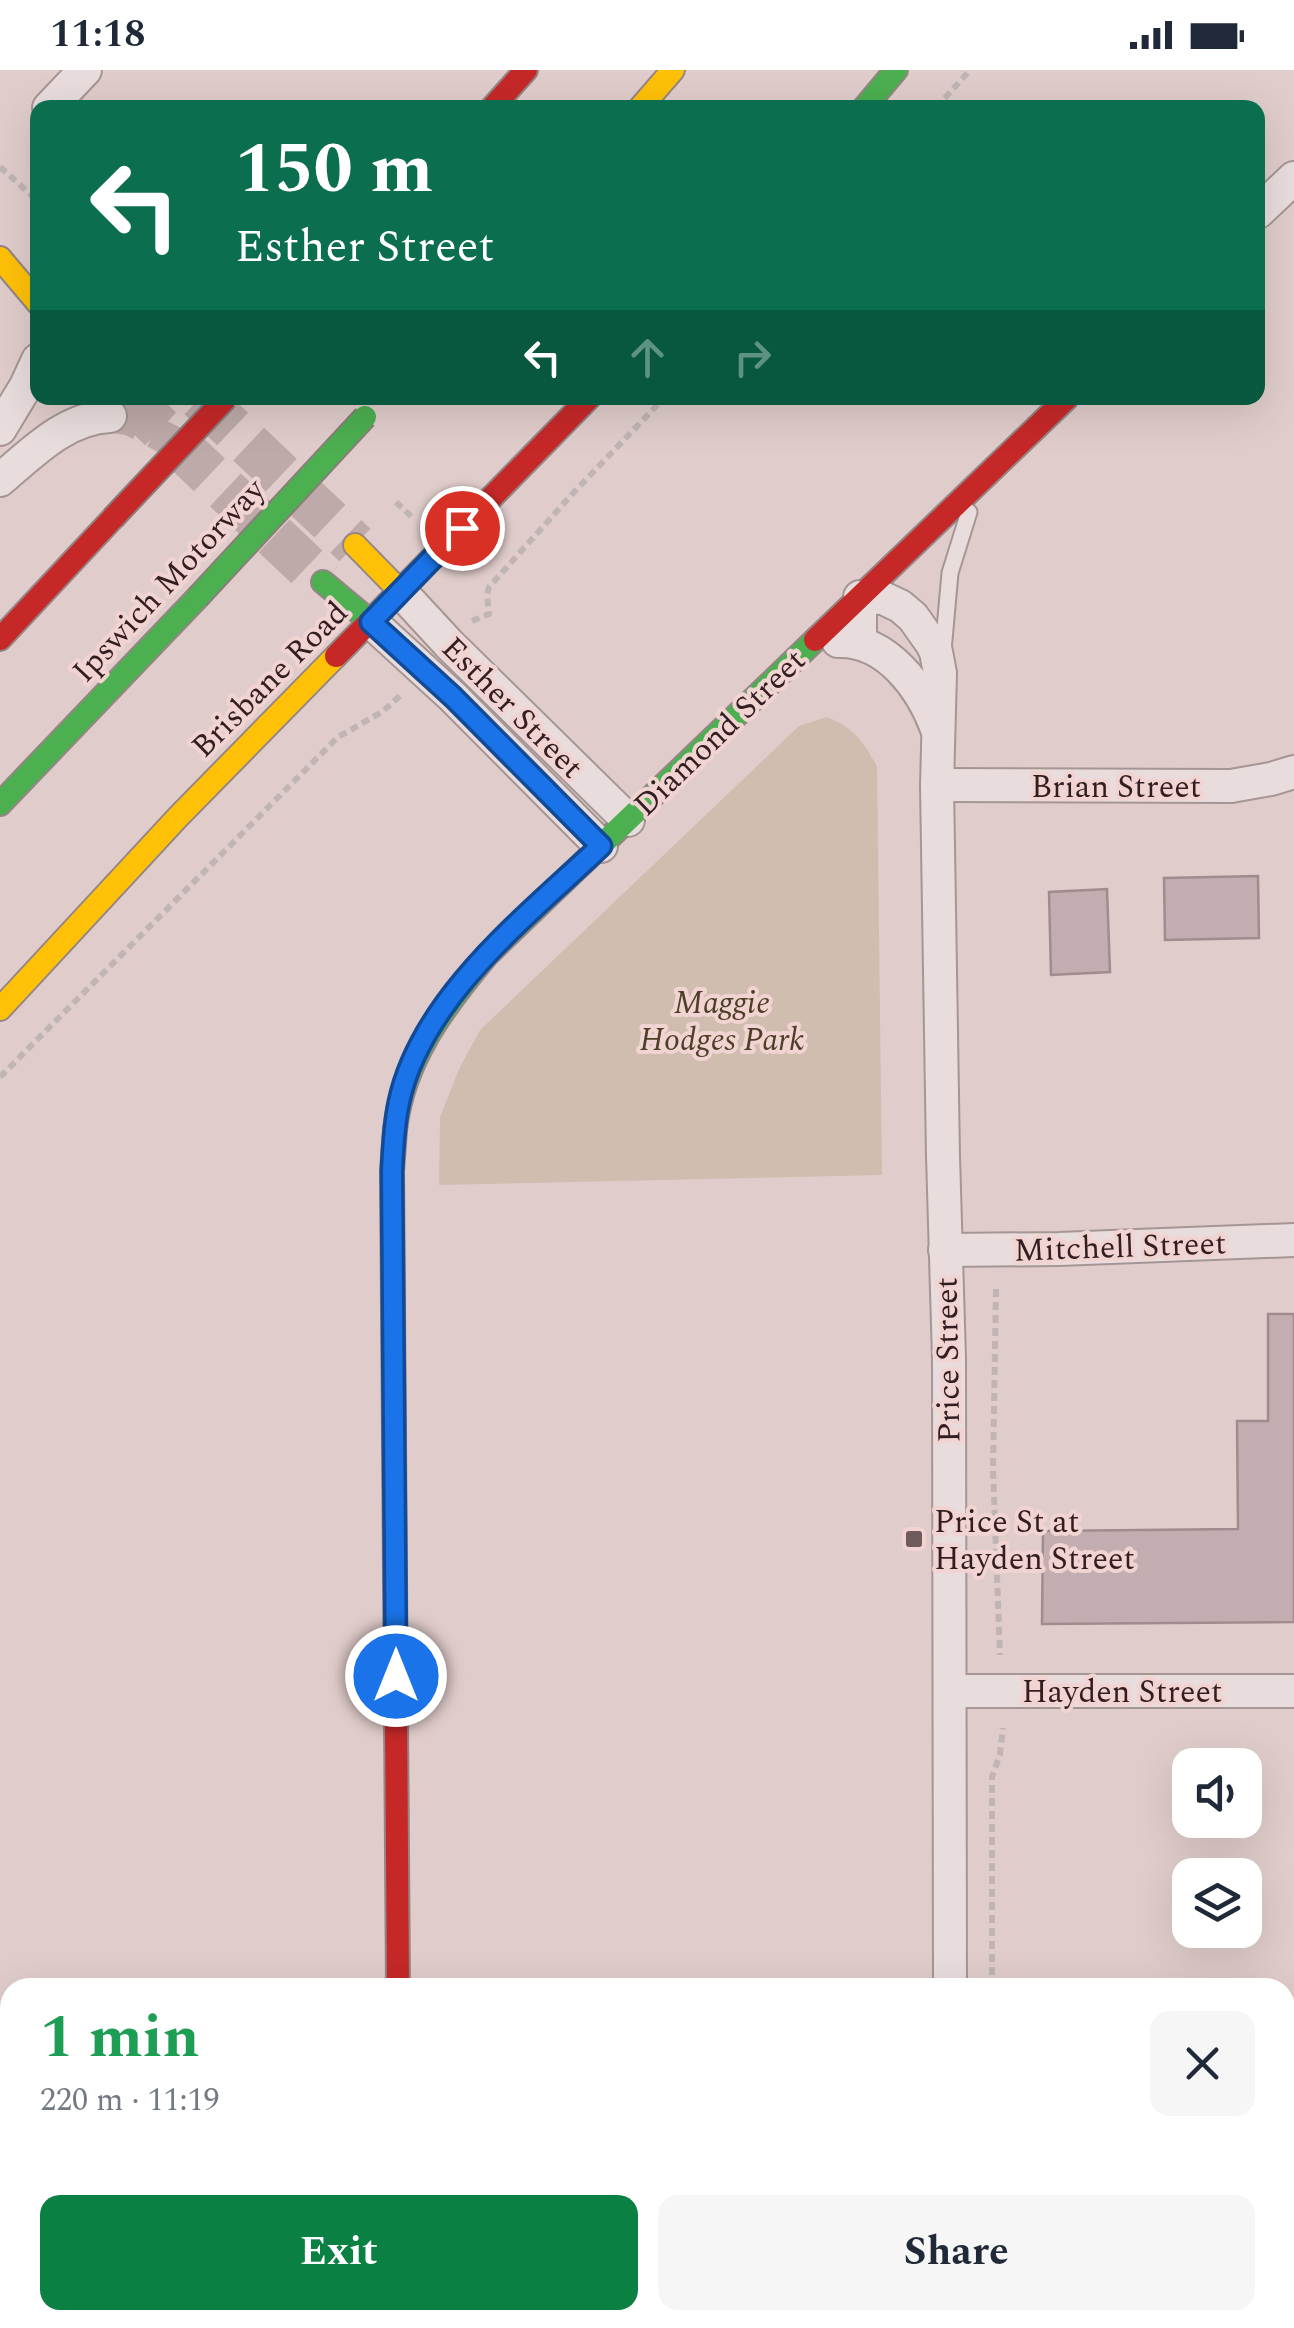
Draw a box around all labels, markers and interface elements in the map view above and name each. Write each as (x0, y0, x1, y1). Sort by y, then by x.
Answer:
text: 11:18 (50, 6, 145, 64)
text: 150 m (235, 117, 433, 223)
icon: left (70, 140, 200, 270)
text: Esther Street (235, 213, 494, 282)
icon: left (515, 330, 570, 385)
icon: ahead (620, 330, 675, 385)
icon: right (725, 330, 780, 385)
street label: Ipswich Motorway (61, 466, 278, 695)
pin (420, 486, 505, 571)
icon: arrive (435, 501, 490, 556)
street label: Brisbane Road (180, 590, 360, 770)
street label: Esther Street (429, 626, 594, 791)
street label: Diamond Street (623, 638, 818, 828)
street label: Brian Street (1031, 763, 1201, 812)
park label: Maggie Hodges Park (640, 979, 804, 1065)
street label: Mitchell Street (1013, 1219, 1227, 1276)
street label: Price Street (923, 1277, 974, 1443)
place label: Price St at Hayden Street (934, 1498, 1135, 1584)
marker: Price St at Hayden Street (903, 1528, 925, 1550)
position arrow (344, 1624, 448, 1728)
street label: Hayden Street (1022, 1668, 1222, 1717)
map controls (1172, 1748, 1262, 1948)
button: sound (1172, 1748, 1262, 1838)
button: layers (1172, 1858, 1262, 1948)
text: 1 min (40, 1992, 200, 2084)
button: close (1150, 2011, 1255, 2116)
text: 220 m · 11:19 (40, 2076, 220, 2125)
button: Exit (40, 2195, 638, 2310)
button: Share (658, 2195, 1255, 2310)

